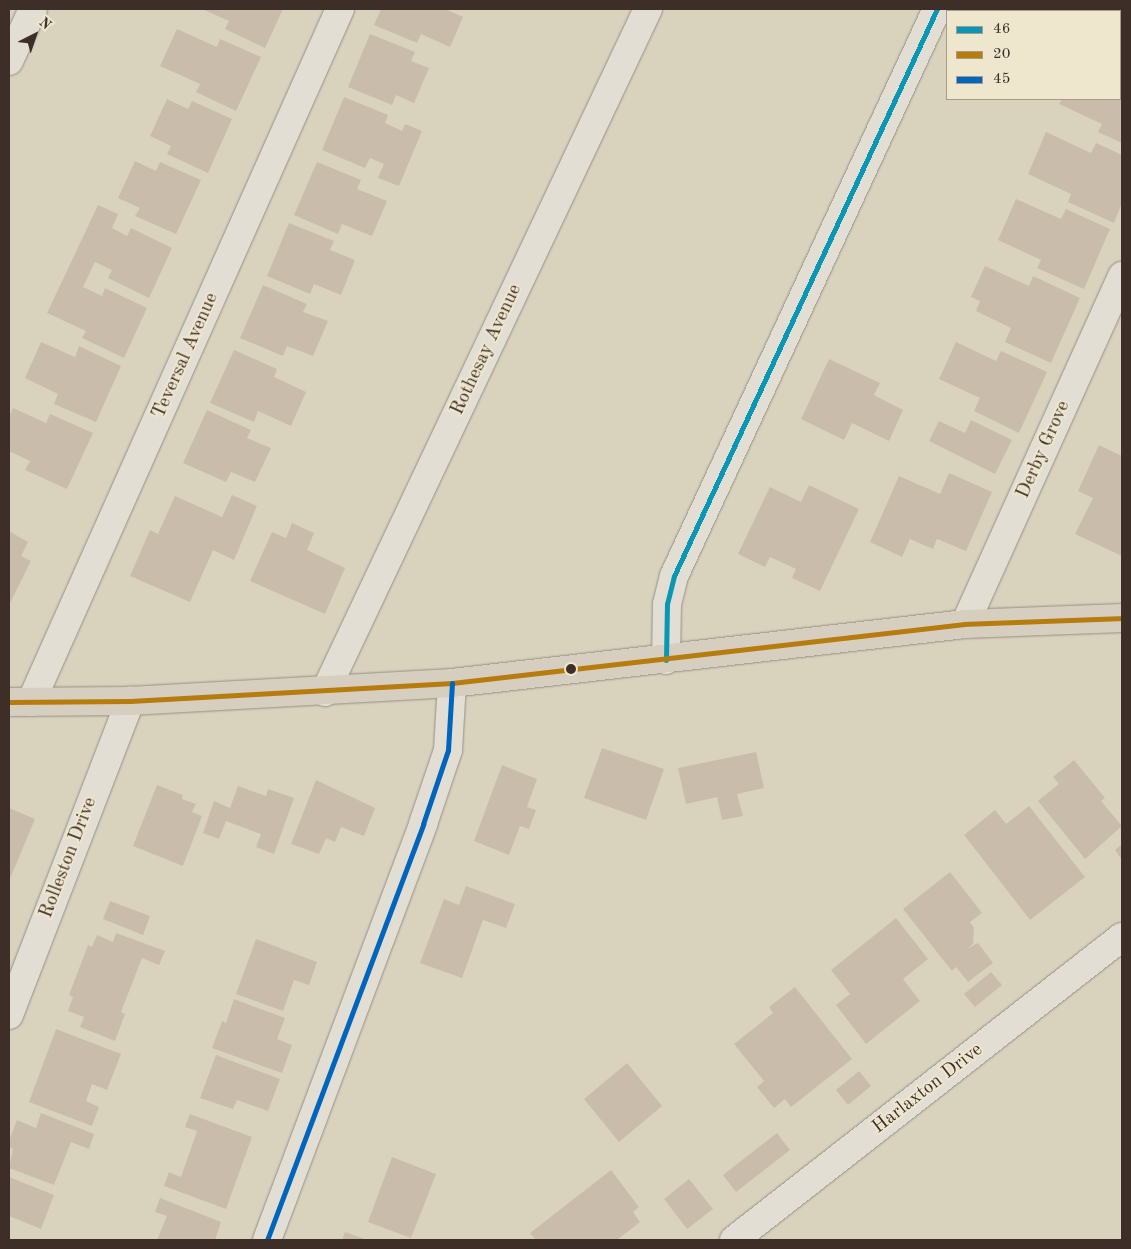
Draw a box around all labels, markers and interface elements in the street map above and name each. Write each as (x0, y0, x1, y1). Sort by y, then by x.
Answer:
north arrow (10, 10, 60, 60)
legend (946, 10, 1121, 100)
text: N (36, 15, 53, 32)
text: 46 (993, 22, 1010, 37)
text: 20 (993, 47, 1010, 62)
text: 45 (993, 72, 1010, 87)
street label: Rothesay Avenue (447, 281, 527, 419)
street label: Teversal Avenue (148, 290, 224, 422)
street label: Derby Grove (1012, 398, 1076, 502)
unlabelled marker (566, 664, 576, 674)
street label: Rolleston Drive (35, 794, 103, 922)
street label: Harlaxton Drive (868, 1039, 988, 1139)

